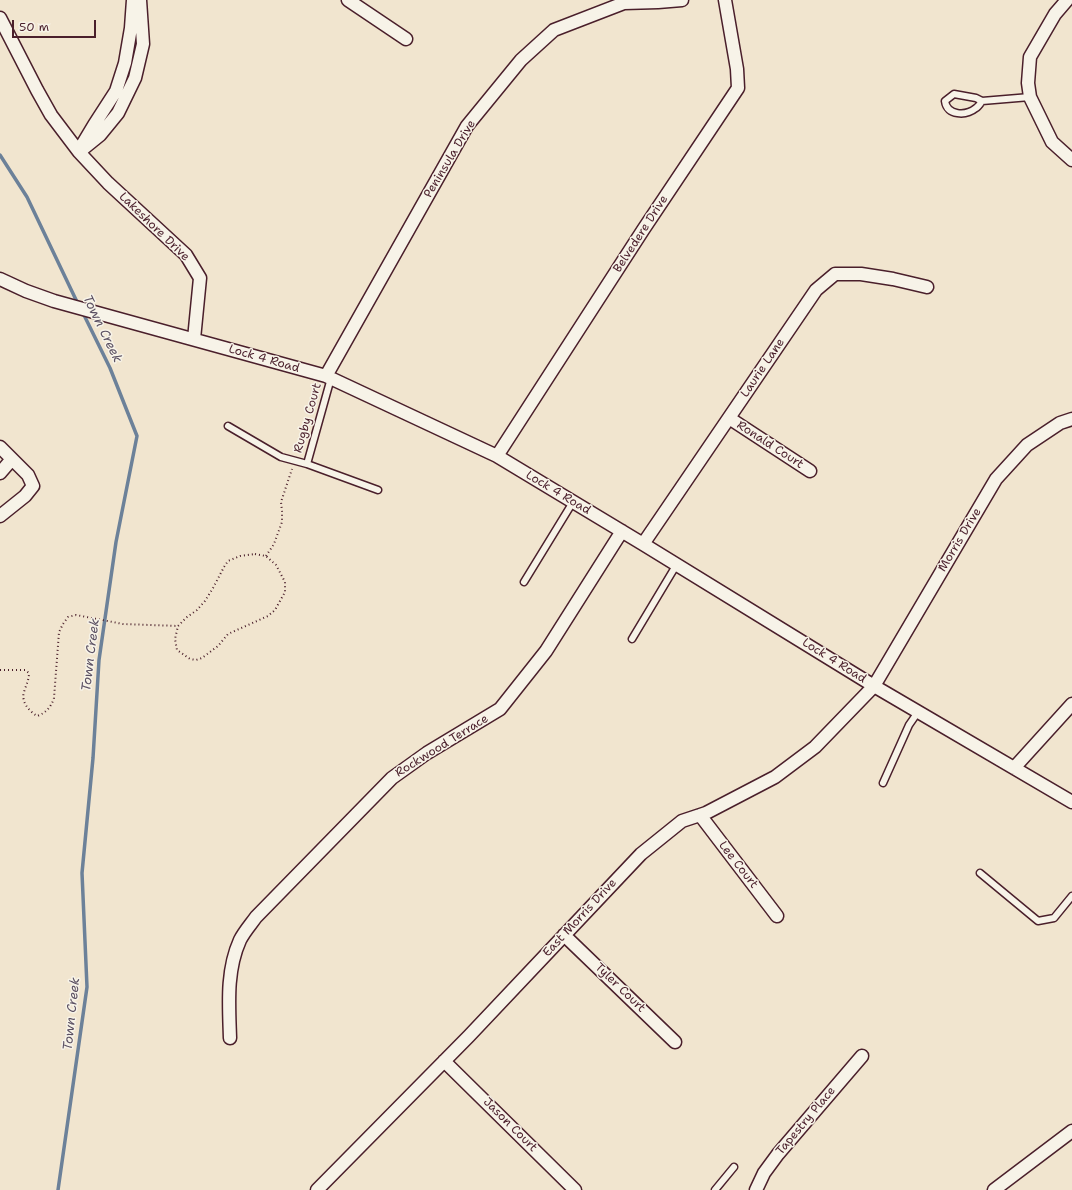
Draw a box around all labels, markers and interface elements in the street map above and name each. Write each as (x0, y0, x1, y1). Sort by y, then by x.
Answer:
scale bar (14, 12, 98, 38)
text: 50 m (19, 19, 49, 35)
street label: Peninsula Drive (421, 117, 479, 201)
street label: Lakeshore Drive (116, 190, 192, 264)
street label: Belvedere Drive (611, 193, 671, 275)
water label: Town Creek (79, 293, 125, 365)
street label: Laurie Lane (738, 336, 788, 400)
street label: Lock 4 Road (227, 342, 301, 376)
street label: Rugby Court (291, 381, 325, 455)
street label: Ronald Court (734, 418, 806, 472)
street label: Lock 4 Road (523, 468, 593, 518)
street label: Morris Drive (935, 506, 985, 574)
water label: Town Creek (79, 618, 103, 692)
street label: Lock 4 Road (799, 636, 869, 686)
street label: Rockwood Terrace (393, 712, 491, 780)
street label: Lee Court (715, 839, 761, 891)
street label: East Morris Drive (540, 876, 620, 960)
street label: Tyler Court (592, 960, 648, 1016)
water label: Town Creek (60, 977, 84, 1051)
street label: Tapestry Place (773, 1084, 839, 1158)
street label: Jason Court (480, 1095, 540, 1155)

